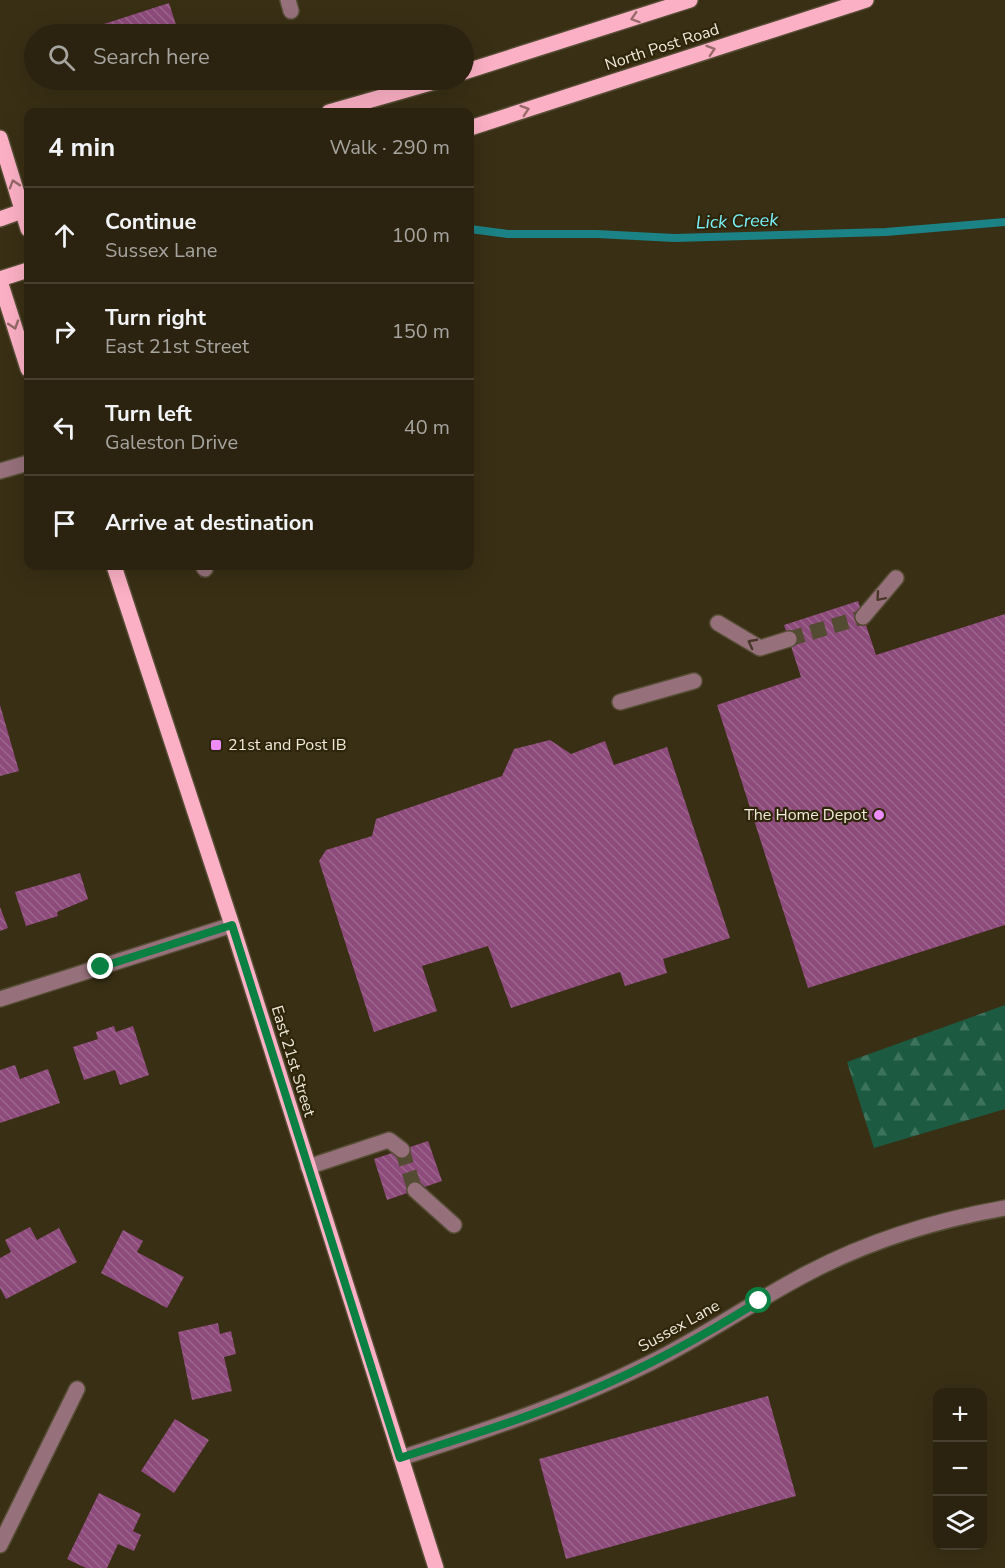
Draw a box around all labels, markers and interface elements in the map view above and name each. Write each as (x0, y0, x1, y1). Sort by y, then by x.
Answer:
one-way arrow (630, 11, 641, 23)
street label: North Post Road (602, 18, 722, 76)
search box (24, 24, 474, 90)
icon: search (45, 41, 78, 74)
text: Search here (93, 42, 210, 72)
one-way arrow (705, 45, 716, 57)
one-way arrow (519, 105, 530, 117)
text: 4 min (48, 130, 115, 165)
text: Walk · 290 m (330, 134, 450, 161)
one-way arrow (9, 179, 21, 190)
text: Continue (105, 207, 196, 237)
water label: Lick Creek (695, 208, 780, 234)
icon: ahead (48, 219, 81, 252)
text: 100 m (392, 222, 450, 249)
text: Sussex Lane (105, 237, 217, 264)
text: Turn right (105, 303, 206, 333)
icon: right (48, 315, 81, 348)
text: 150 m (392, 318, 450, 345)
one-way arrow (7, 319, 19, 330)
text: East 21st Street (105, 333, 249, 360)
text: Turn left (105, 399, 192, 429)
icon: left (48, 411, 81, 444)
text: 40 m (404, 414, 450, 441)
text: Galeston Drive (105, 429, 238, 456)
icon: arrive (48, 507, 81, 540)
text: Arrive at destination (105, 508, 314, 538)
one-way arrow (876, 590, 887, 601)
one-way arrow (748, 639, 758, 650)
place label: 21st and Post IB (228, 734, 346, 756)
marker: 21st and Post IB (209, 738, 223, 752)
place label: The Home Depot (744, 804, 867, 826)
marker: The Home Depot (872, 808, 886, 822)
route end (87, 953, 113, 979)
street label: East 21st Street (266, 1003, 320, 1120)
route start (745, 1287, 771, 1313)
street label: Sussex Lane (634, 1295, 724, 1357)
map controls (933, 1388, 987, 1550)
button: + (933, 1388, 987, 1442)
button: − (933, 1442, 987, 1496)
button: layers (933, 1496, 987, 1550)

